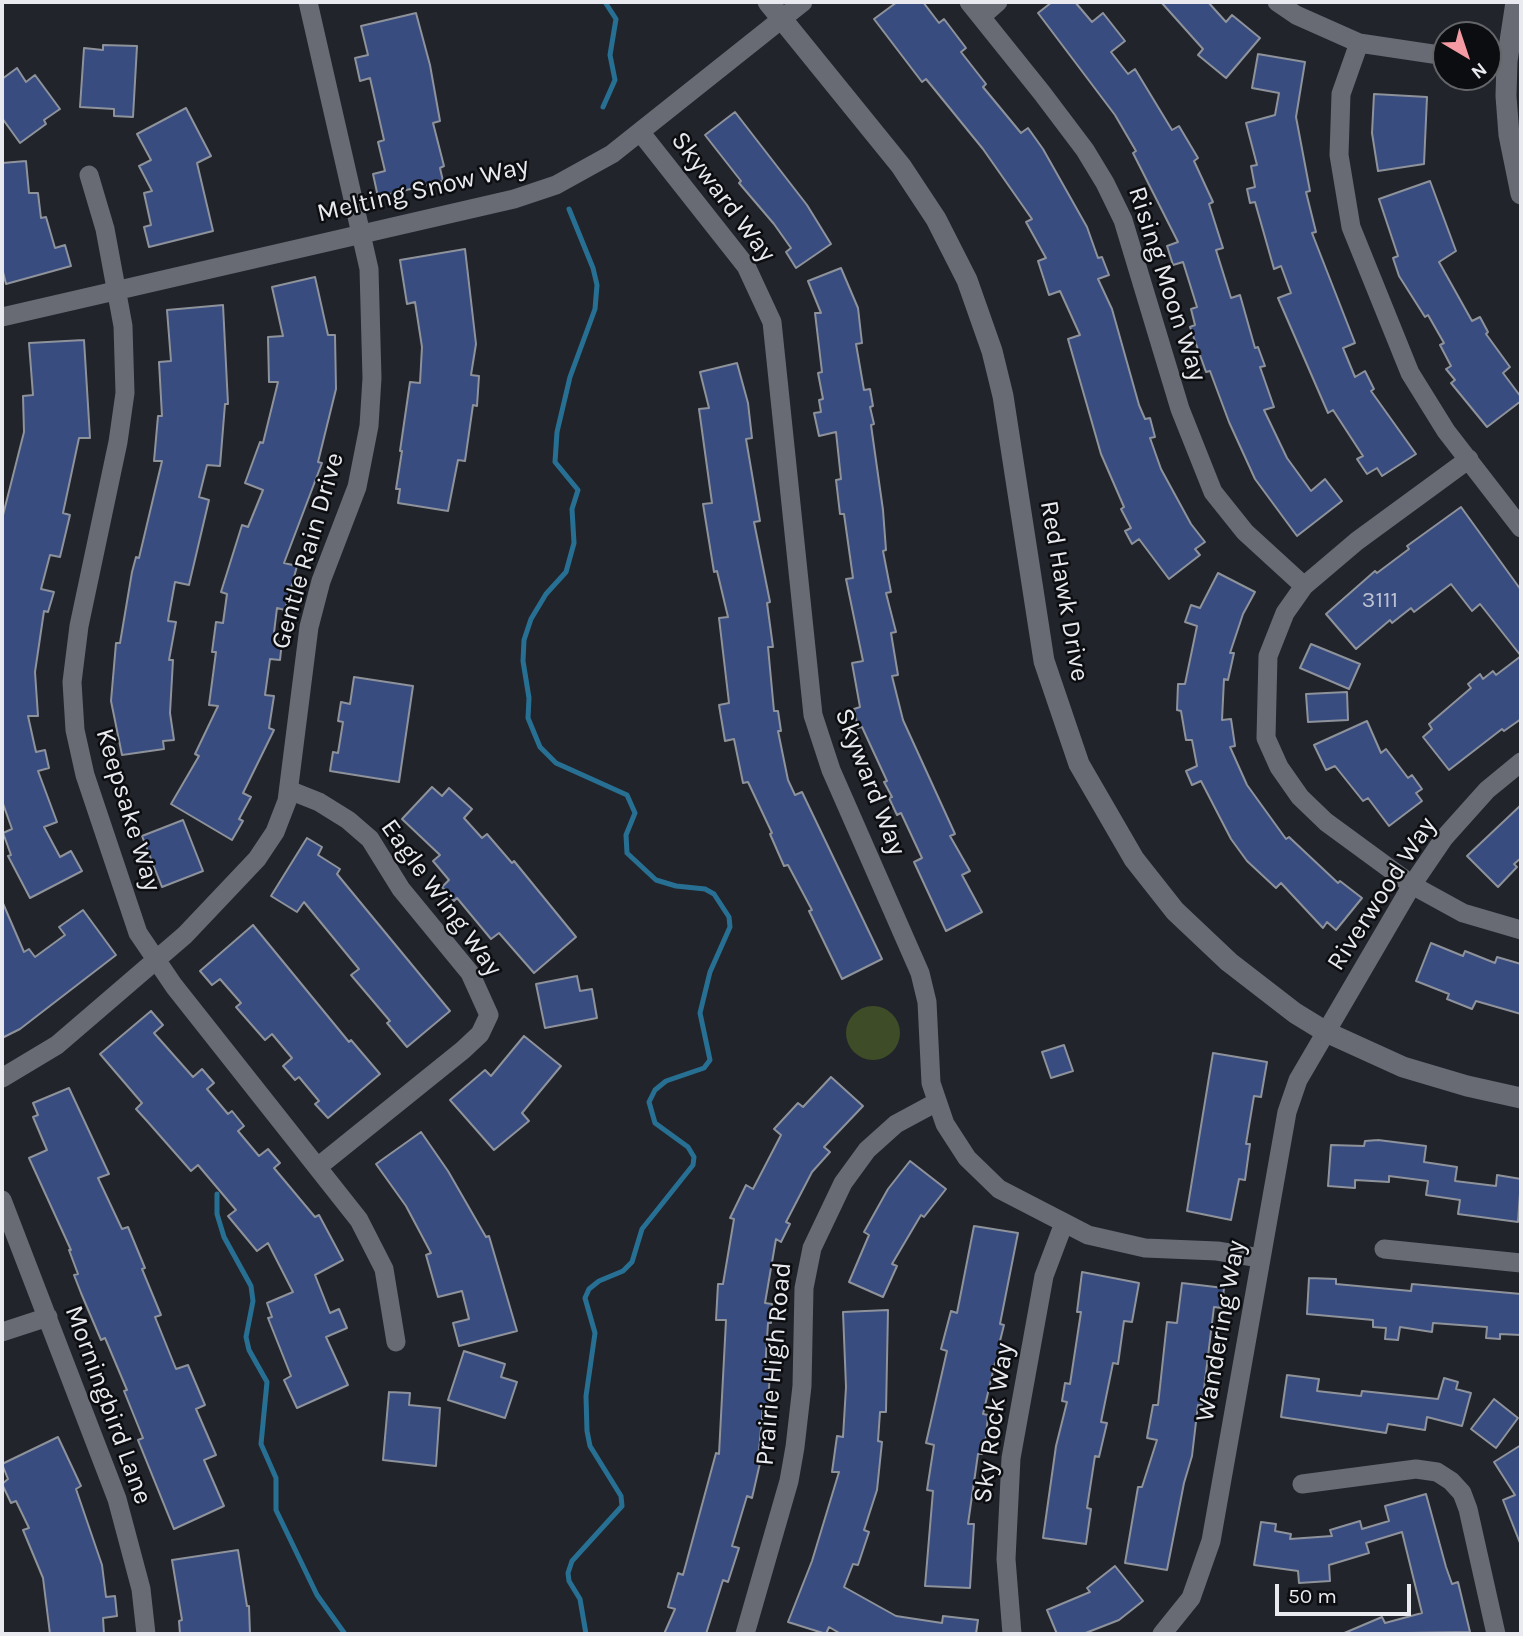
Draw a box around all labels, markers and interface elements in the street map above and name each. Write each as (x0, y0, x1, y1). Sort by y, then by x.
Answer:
north arrow (1432, 21, 1502, 91)
text: N (1467, 58, 1491, 84)
street label: Skyward Way (664, 126, 782, 268)
street label: Melting Snow Way (314, 150, 532, 230)
street label: Rising Moon Way (1121, 183, 1213, 385)
street label: Gentle Rain Drive (265, 449, 351, 653)
street label: Red Hawk Drive (1033, 498, 1095, 684)
house number: 3111 (1362, 586, 1398, 614)
street label: Skyward Way (828, 704, 912, 860)
street label: Keepsake Way (88, 725, 168, 895)
street label: Riverwood Way (1321, 811, 1443, 977)
street label: Eagle Wing Way (373, 813, 509, 983)
street label: Wandering Way (1190, 1238, 1252, 1424)
street label: Prairie High Road (750, 1261, 798, 1467)
street label: Morningbird Lane (58, 1301, 158, 1509)
street label: Sky Rock Way (967, 1341, 1021, 1505)
scale bar (1278, 1570, 1414, 1614)
text: 50 m (1288, 1584, 1337, 1608)

